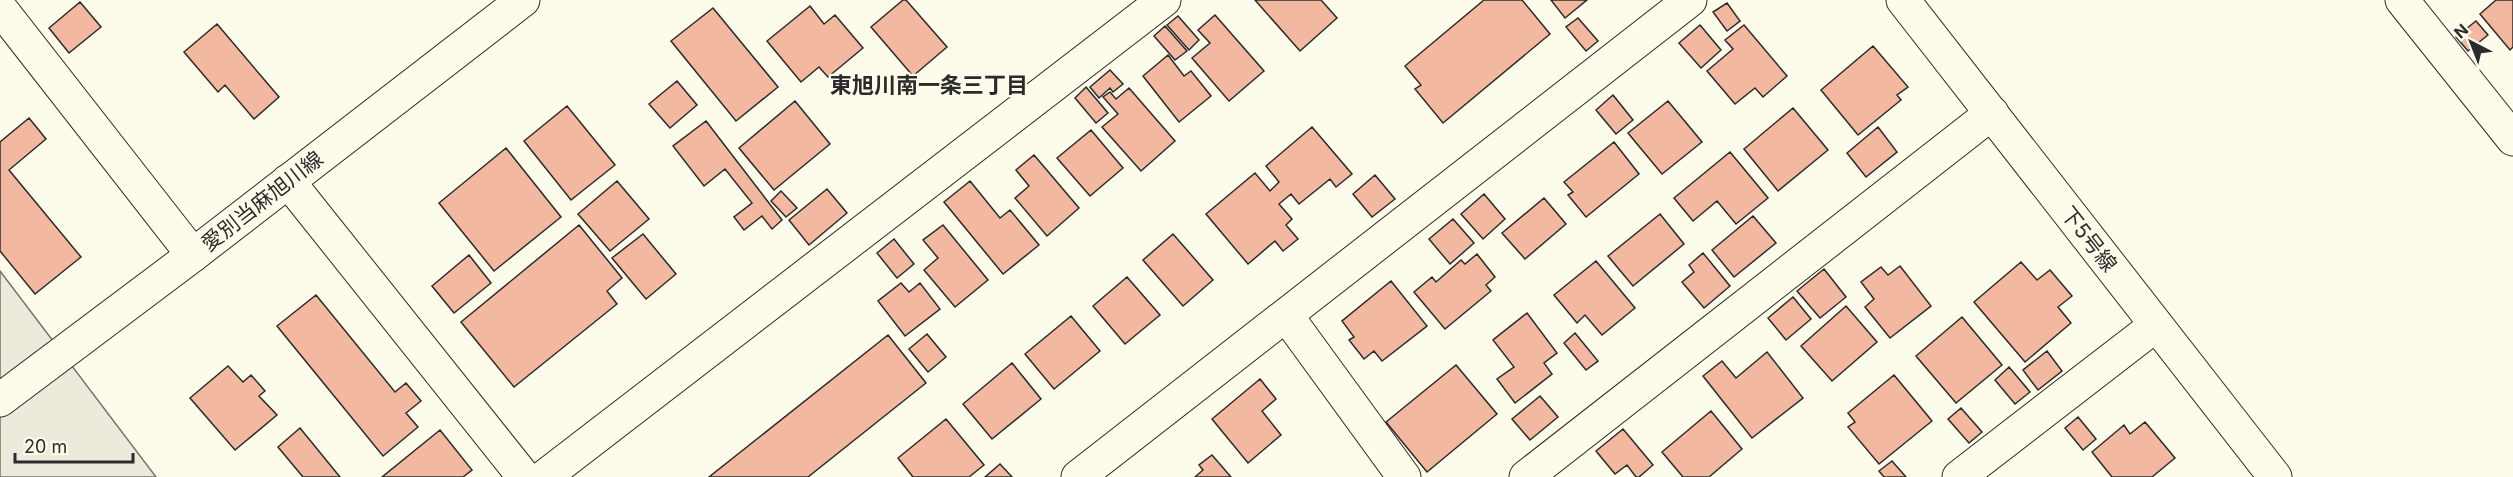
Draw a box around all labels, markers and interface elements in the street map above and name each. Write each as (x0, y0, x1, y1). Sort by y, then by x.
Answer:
north arrow (2441, 12, 2501, 72)
text: N (2450, 19, 2472, 42)
district label: 東旭川南一条三丁目 (830, 72, 1028, 98)
street label: 愛別当麻旭川線 (196, 146, 328, 256)
street label: 下5号線 (2056, 201, 2122, 277)
scale bar (15, 426, 134, 464)
text: 20 m (24, 436, 67, 457)

